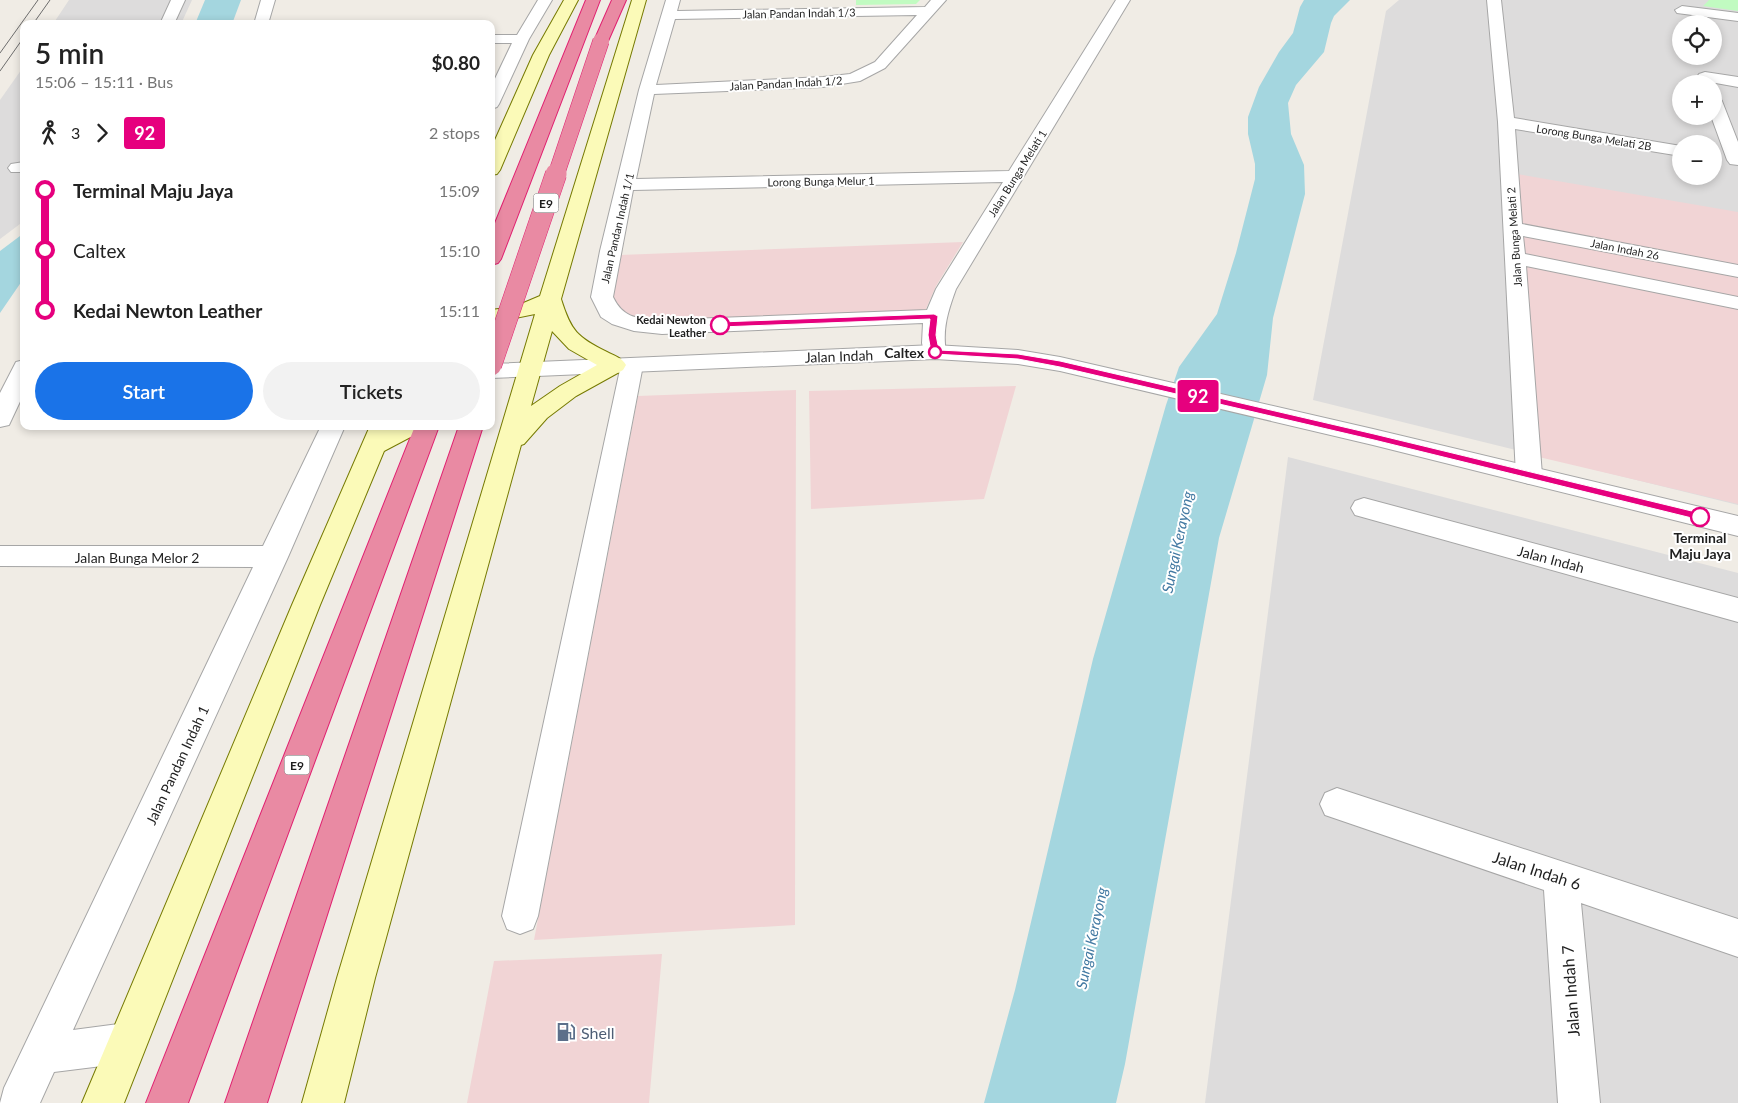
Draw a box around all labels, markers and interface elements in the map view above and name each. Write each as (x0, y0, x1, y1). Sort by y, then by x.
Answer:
street label: Jalan Pandan Indah 1/3 (742, 6, 856, 20)
map controls (1672, 15, 1722, 185)
button: locate (1672, 15, 1722, 65)
text: 5 min (35, 36, 104, 70)
text: $0.80 (431, 51, 480, 74)
text: 15:06 – 15:11 · Bus (35, 72, 173, 91)
street label: Jalan Pandan Indah 1/2 (729, 74, 843, 92)
button: + (1672, 75, 1722, 125)
icon: walk (35, 119, 63, 147)
icon: forward (88, 119, 116, 147)
street label: Lorong Bunga Melati 2B (1536, 121, 1652, 153)
text: 92 (134, 122, 155, 144)
text: 3 (71, 123, 80, 142)
text: 2 stops (429, 123, 480, 142)
street label: Jalan Bunga Melati 1 (985, 127, 1049, 219)
button: − (1672, 135, 1722, 185)
street label: Jalan Pandan Indah 1/1 (598, 171, 636, 285)
street label: Lorong Bunga Melur 1 (767, 174, 875, 188)
text: Terminal Maju Jaya (73, 179, 233, 202)
text: 15:09 (439, 181, 480, 200)
street label: Jalan Bunga Melati 2 (1504, 187, 1524, 287)
road number: E9 (534, 194, 558, 212)
street label: Jalan Indah 26 (1590, 236, 1660, 262)
text: Caltex (73, 239, 126, 262)
text: 15:10 (439, 241, 480, 260)
text: Kedai Newton Leather (73, 299, 262, 322)
text: 15:11 (439, 301, 480, 320)
place label: Kedai Newton Leather (636, 313, 707, 339)
marker: Kedai Newton Leather (710, 315, 730, 335)
place label: Caltex (884, 344, 925, 361)
marker: Caltex (928, 345, 942, 359)
street label: Jalan Indah (804, 346, 874, 366)
button: Start (35, 362, 253, 420)
button: Tickets (263, 362, 480, 420)
line badge: 92 (1176, 380, 1220, 412)
text: 92 (1188, 385, 1208, 407)
water label: Sungai Kerayong (1157, 489, 1197, 594)
marker: Terminal Maju Jaya (1690, 507, 1710, 527)
place label: Terminal Maju Jaya (1669, 529, 1731, 562)
street label: Jalan Indah (1516, 542, 1586, 576)
street label: Jalan Bunga Melor 2 (75, 549, 199, 566)
street label: Jalan Pandan Indah 1 (142, 703, 212, 827)
road number: E9 (284, 756, 310, 774)
street label: Jalan Indah 6 (1490, 847, 1584, 893)
water label: Sungai Kerayong (1071, 885, 1111, 990)
street label: Jalan Indah 7 (1557, 945, 1583, 1037)
fuel station icon: Shell (555, 1021, 577, 1043)
place label: Shell (581, 1023, 614, 1042)

